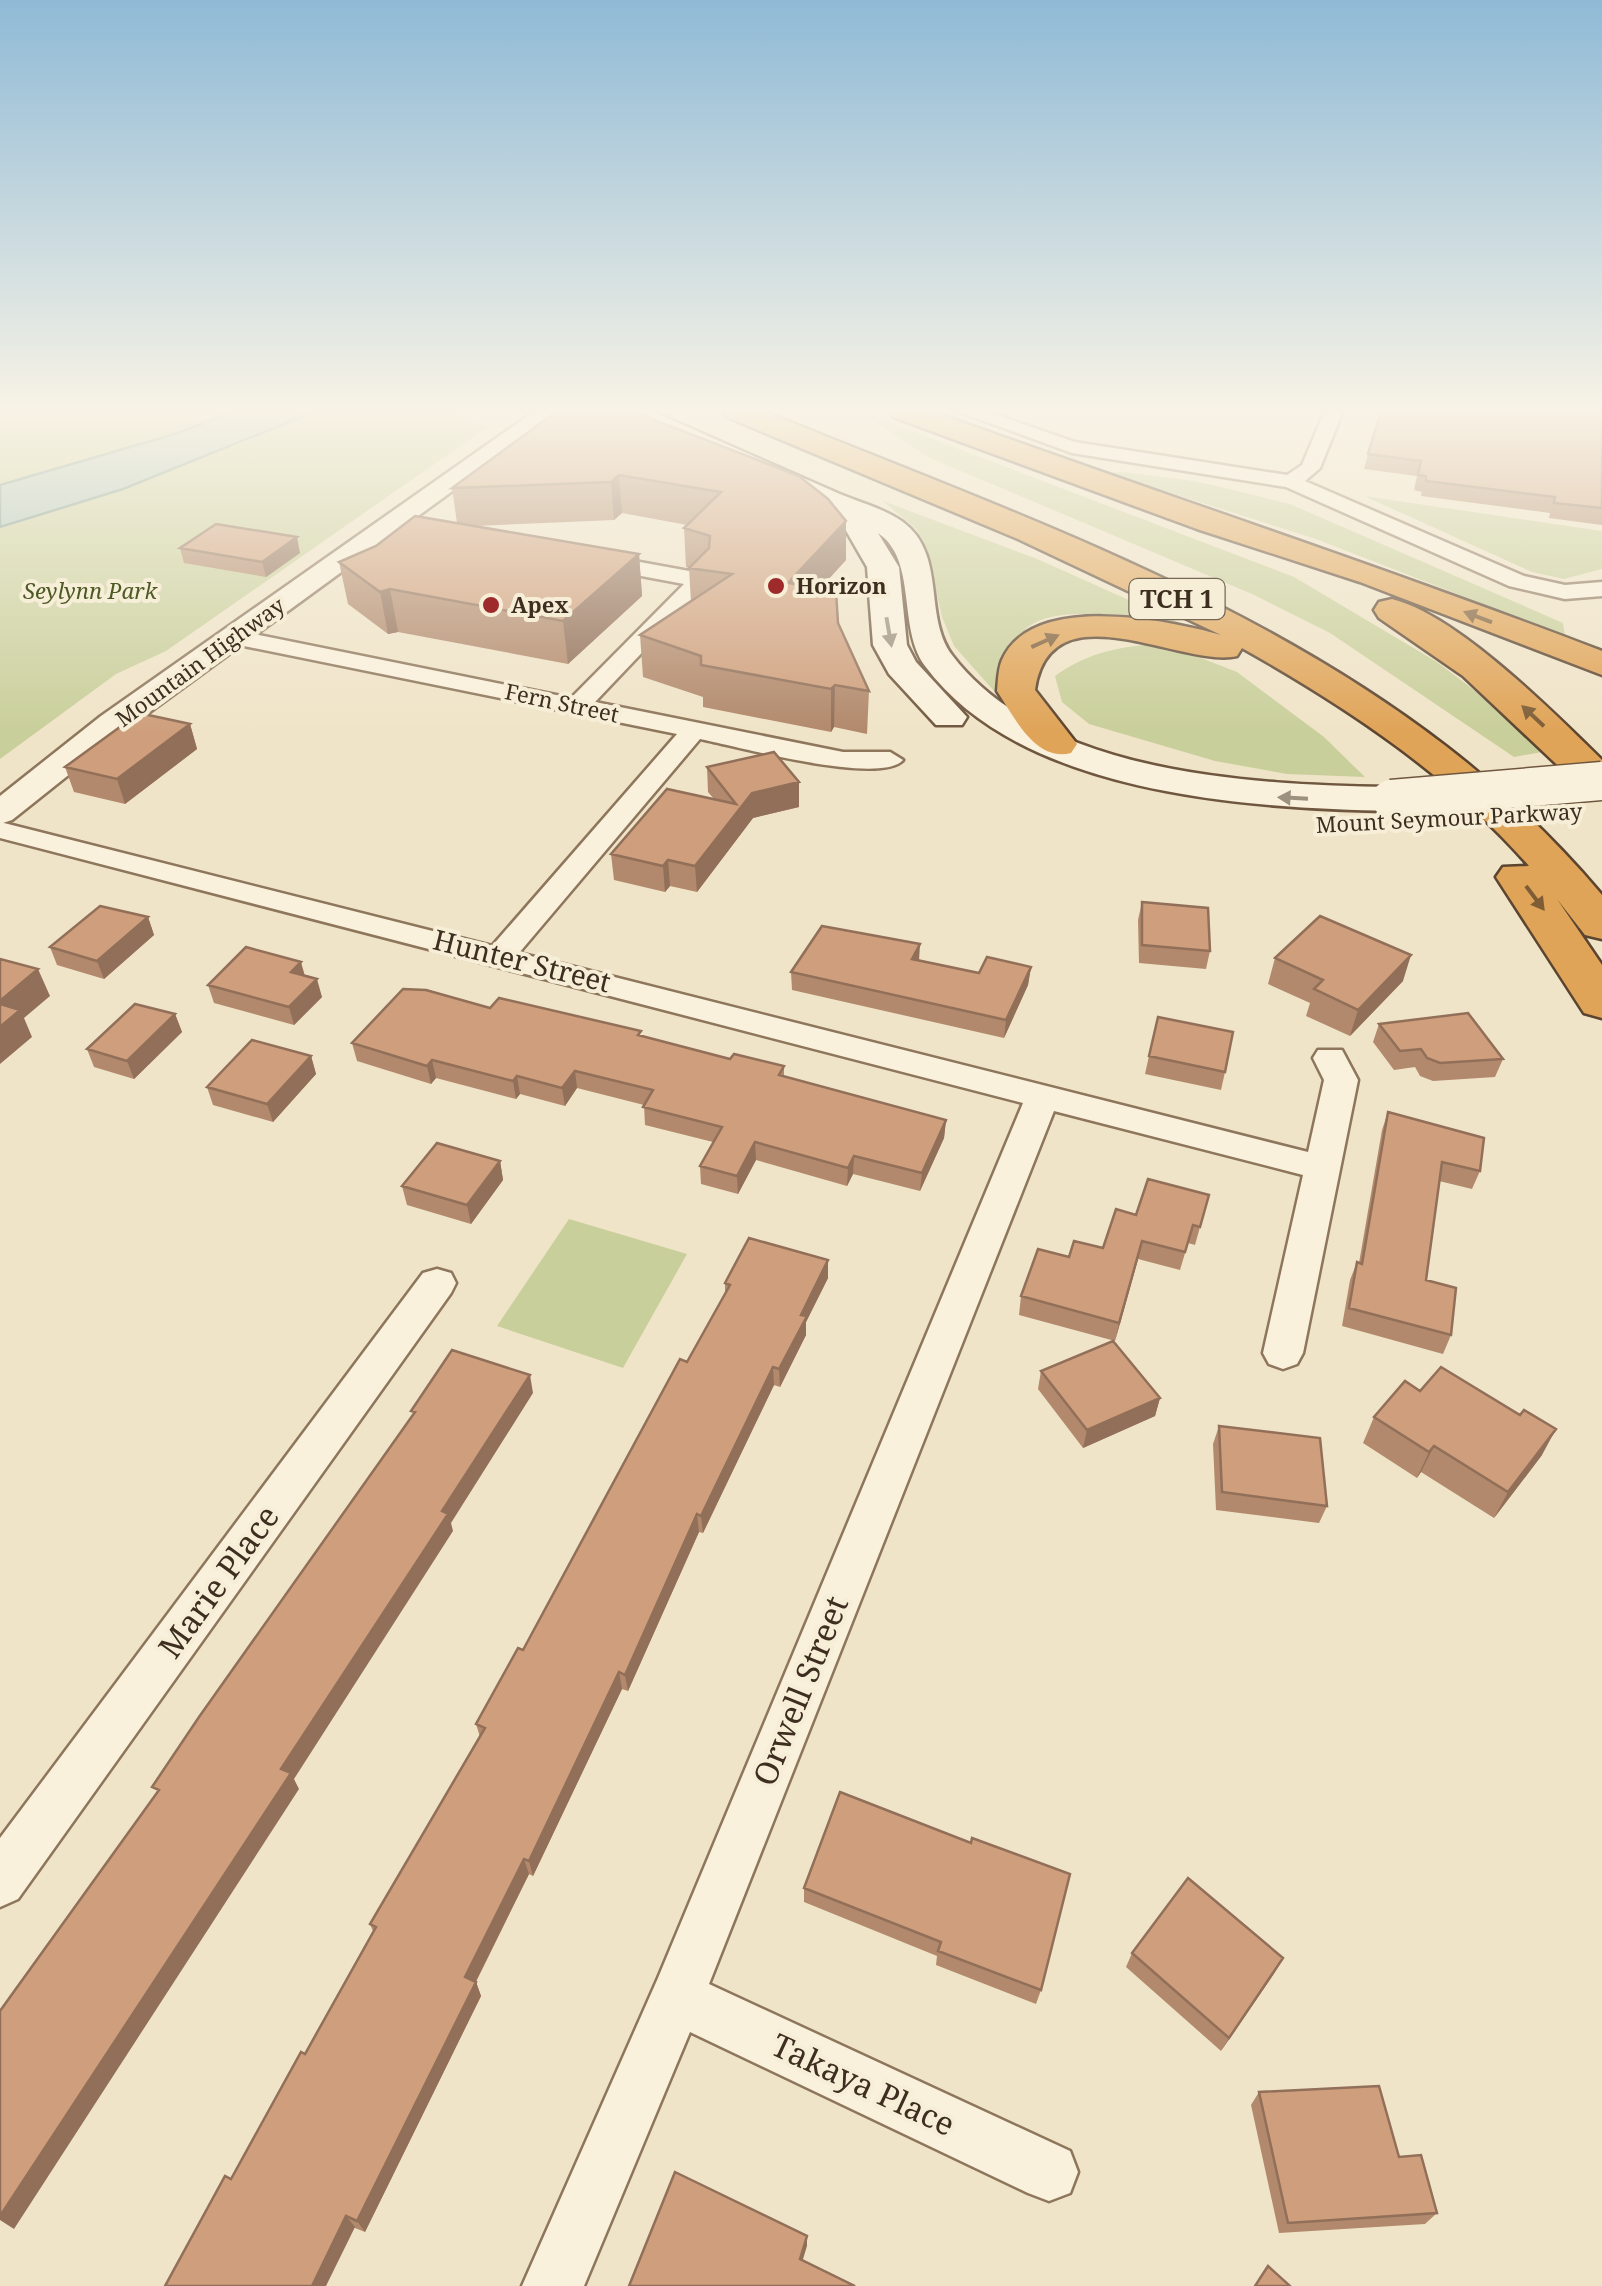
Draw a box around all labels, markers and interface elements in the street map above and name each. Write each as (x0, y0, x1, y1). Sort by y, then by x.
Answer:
place label: Horizon (796, 570, 887, 600)
park label: Seylynn Park (23, 575, 158, 605)
marker: Horizon (765, 575, 787, 597)
road number: TCH 1 (1130, 579, 1224, 619)
street label: Mountain Highway (109, 589, 290, 733)
place label: Apex (511, 589, 569, 619)
marker: Apex (480, 594, 502, 616)
one-way arrow (1463, 609, 1493, 624)
one-way arrow (881, 616, 897, 647)
one-way arrow (1031, 632, 1060, 649)
street label: Fern Street (503, 675, 622, 729)
one-way arrow (1521, 705, 1545, 728)
one-way arrow (1277, 790, 1309, 806)
street label: Mount Seymour Parkway (1315, 795, 1584, 839)
one-way arrow (1525, 885, 1545, 911)
street label: Hunter Street (430, 920, 615, 1000)
street label: Marie Place (148, 1496, 288, 1666)
street label: Orwell Street (742, 1589, 857, 1792)
street label: Takaya Place (765, 2022, 962, 2145)

